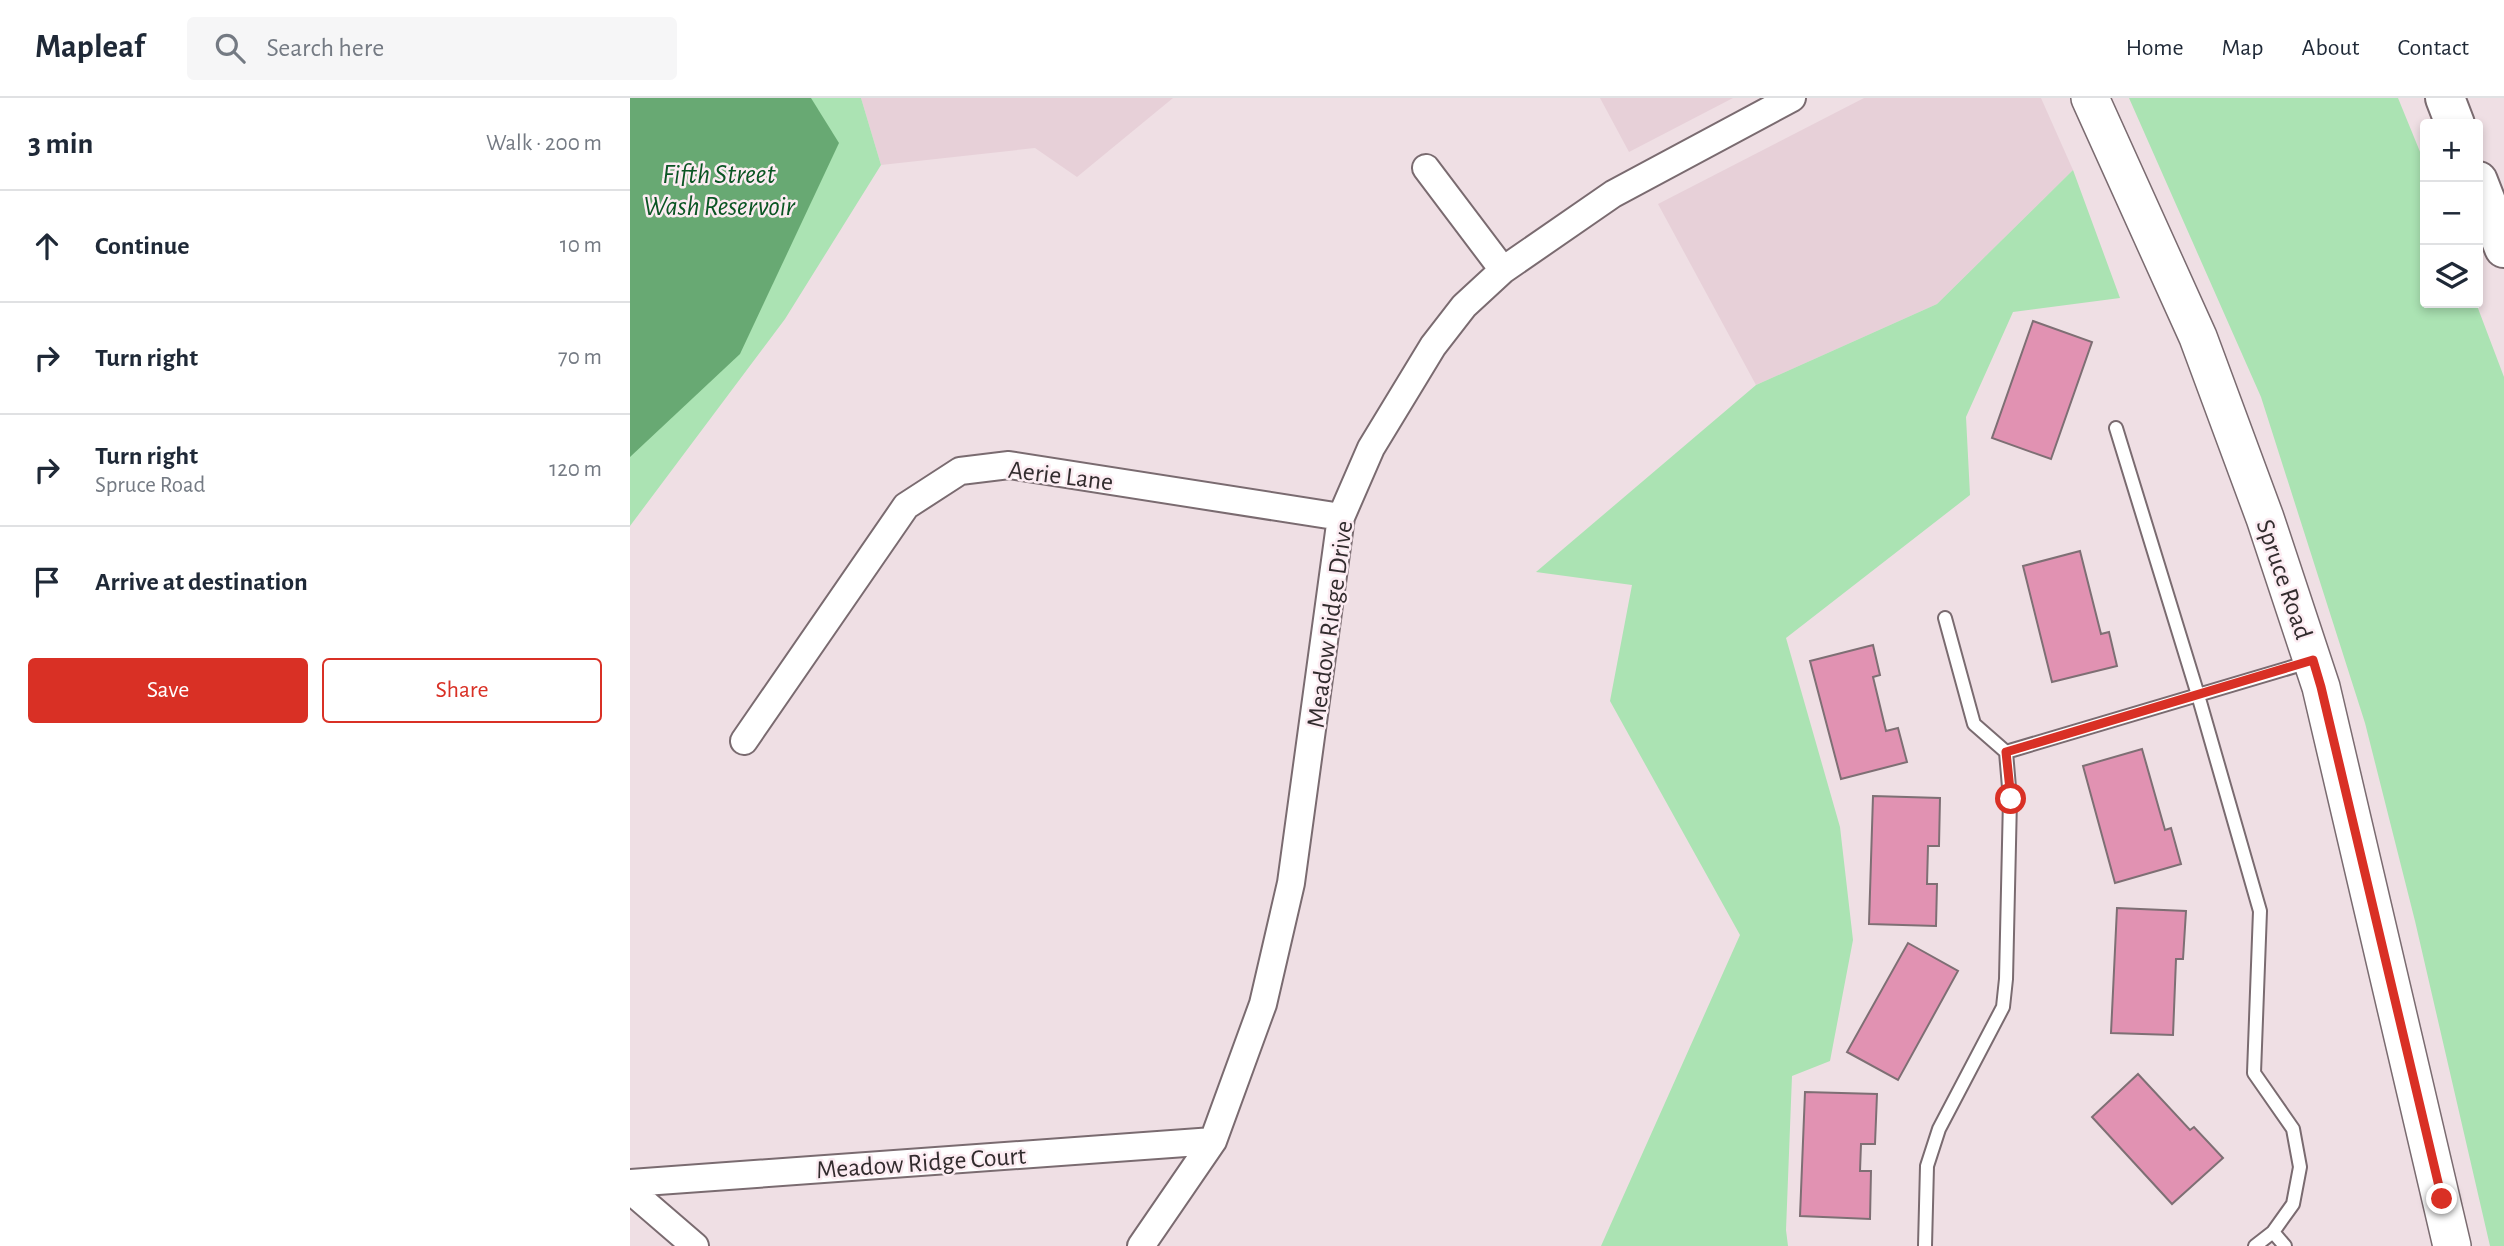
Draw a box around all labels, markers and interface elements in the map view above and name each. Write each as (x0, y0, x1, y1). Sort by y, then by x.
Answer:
search box (187, 17, 677, 80)
icon: search (211, 29, 249, 67)
text: Mapleaf (35, 31, 145, 64)
text: Search here (267, 35, 384, 61)
text: Home (2126, 36, 2184, 60)
text: Map (2222, 36, 2264, 60)
text: About (2302, 36, 2359, 60)
text: Contact (2397, 36, 2469, 60)
map controls (2420, 119, 2483, 308)
button: + (2420, 119, 2483, 182)
text: 3 min (28, 129, 93, 159)
text: Walk · 200 m (486, 132, 602, 155)
water label: Fifth Street Wash Reservoir (643, 161, 796, 221)
button: − (2420, 182, 2483, 245)
icon: ahead (28, 227, 66, 265)
text: Continue (95, 233, 190, 259)
text: 10 m (560, 234, 602, 257)
button: layers (2420, 245, 2483, 308)
icon: right (28, 339, 66, 377)
text: Turn right (95, 345, 198, 371)
text: 70 m (558, 346, 602, 369)
text: Turn right (95, 443, 198, 469)
icon: right (28, 451, 66, 489)
street label: Aerie Lane (1007, 457, 1115, 495)
text: 120 m (549, 458, 602, 481)
text: Spruce Road (95, 474, 205, 497)
street label: Spruce Road (2251, 516, 2317, 643)
street label: Meadow Ridge Drive (1303, 519, 1357, 729)
icon: arrive (28, 563, 66, 601)
text: Arrive at destination (95, 569, 308, 595)
button: Save (28, 658, 308, 723)
button: Share (322, 658, 602, 723)
route start (1995, 783, 2026, 814)
street label: Meadow Ridge Court (815, 1143, 1027, 1183)
route end (2426, 1183, 2457, 1214)

